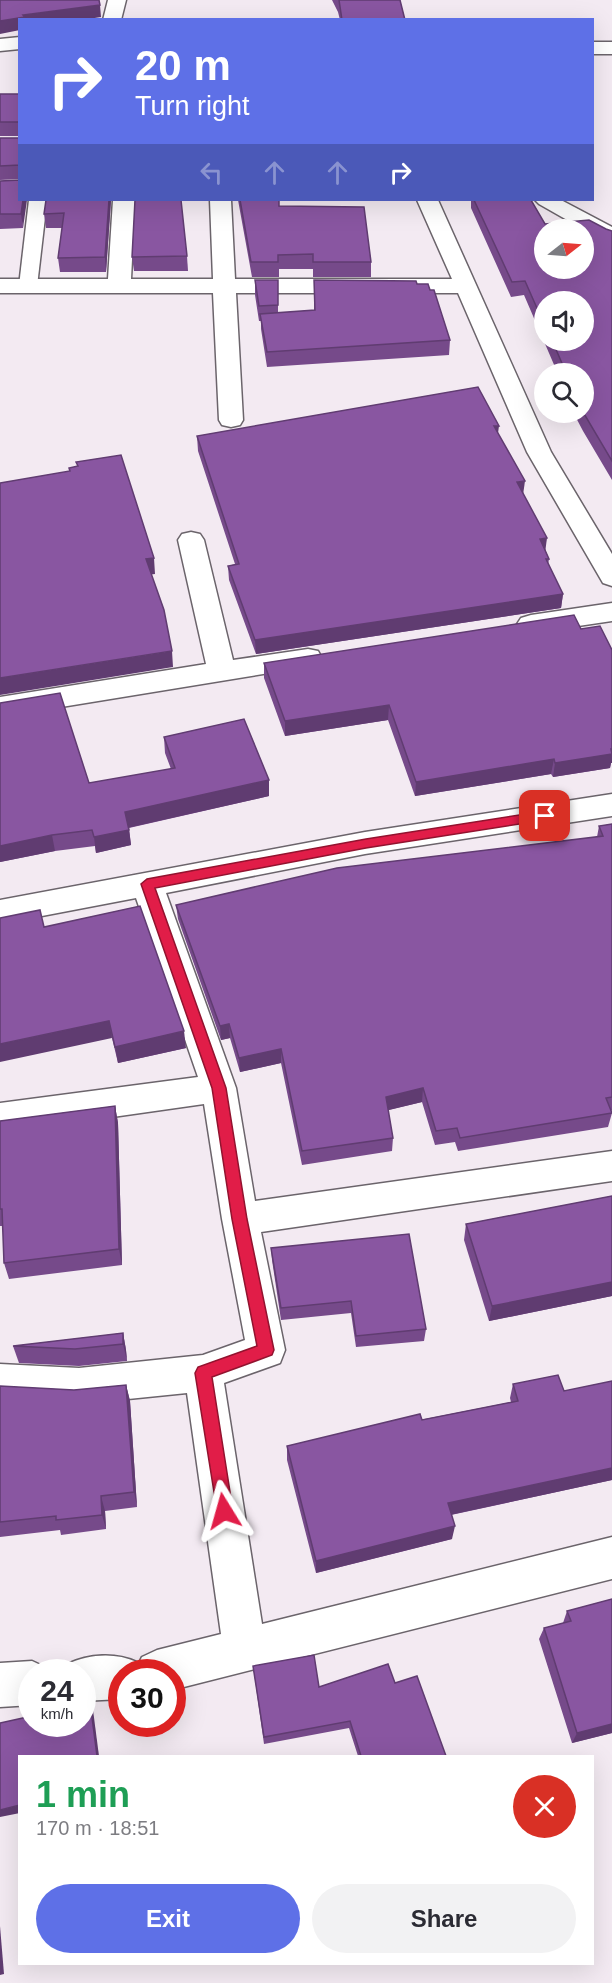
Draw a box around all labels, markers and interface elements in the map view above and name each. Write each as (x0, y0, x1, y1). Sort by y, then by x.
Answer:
icon: right (36, 42, 114, 120)
text: 20 m (135, 42, 231, 89)
text: Turn right (135, 91, 250, 121)
icon: left (195, 156, 228, 189)
icon: ahead (258, 156, 291, 189)
icon: ahead (321, 156, 354, 189)
icon: right (384, 156, 417, 189)
north arrow (534, 219, 594, 279)
map controls (534, 219, 594, 423)
button: sound (534, 291, 594, 351)
button: search (534, 363, 594, 423)
pin (519, 790, 570, 841)
icon: arrive (528, 799, 561, 832)
position arrow (192, 1479, 256, 1543)
speed limit sign: 30 (108, 1659, 186, 1737)
text: 24 (40, 1674, 74, 1707)
text: km/h (41, 1705, 73, 1722)
text: 1 min (36, 1774, 130, 1815)
button: close (513, 1775, 576, 1838)
text: 170 m · 18:51 (36, 1817, 159, 1839)
button: Exit (36, 1884, 300, 1953)
button: Share (312, 1884, 576, 1953)

